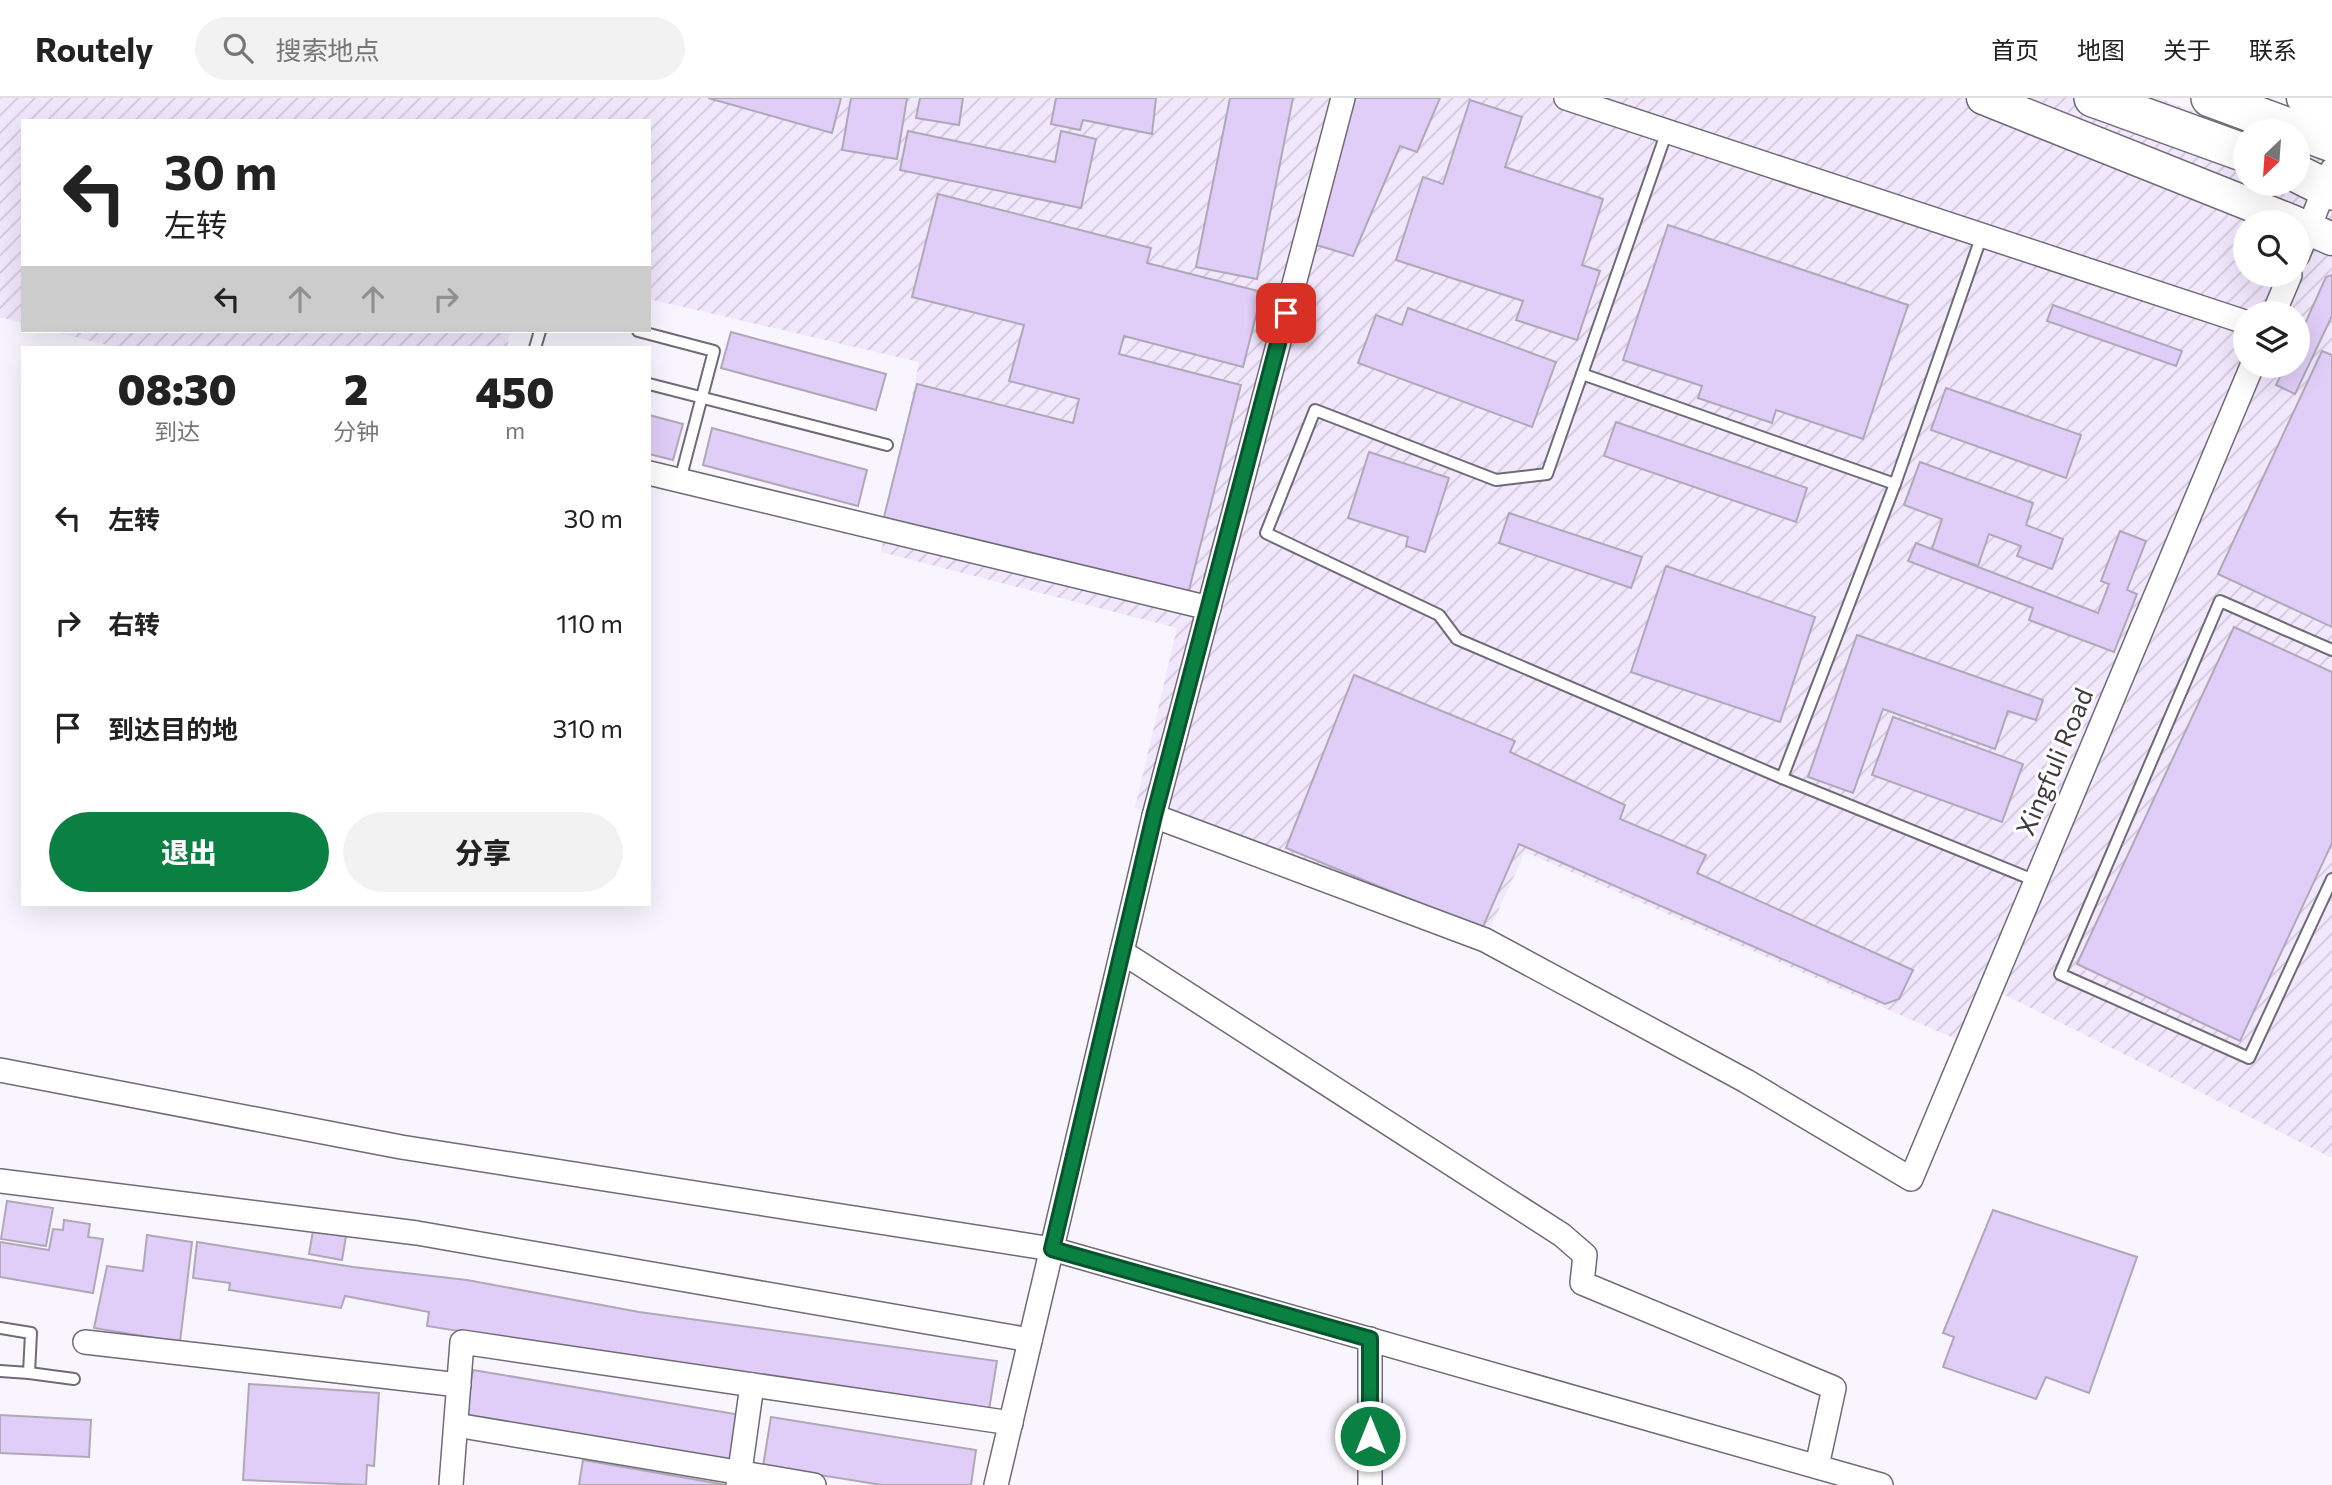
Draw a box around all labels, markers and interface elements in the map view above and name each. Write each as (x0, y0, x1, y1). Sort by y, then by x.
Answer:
search box (195, 17, 685, 80)
text: Routely (35, 28, 153, 69)
icon: search (219, 29, 257, 67)
text: 搜索地点 (275, 34, 380, 65)
text: 首页 (1991, 35, 2039, 64)
text: 地图 (2077, 35, 2125, 64)
text: 关于 (2163, 35, 2211, 64)
text: 联系 (2249, 35, 2297, 64)
north arrow (2233, 119, 2310, 196)
map controls (2233, 119, 2310, 378)
text: 30 m (164, 140, 277, 200)
icon: left (49, 147, 140, 238)
text: 左转 (164, 204, 228, 244)
button: search (2233, 210, 2310, 287)
icon: left (208, 280, 246, 318)
icon: ahead (281, 280, 319, 318)
icon: ahead (354, 280, 392, 318)
icon: right (427, 280, 465, 318)
pin (1256, 283, 1316, 343)
icon: arrive (1267, 294, 1305, 332)
button: layers (2233, 301, 2310, 378)
text: 08:30 (117, 362, 237, 414)
text: 2 (344, 362, 368, 414)
text: 450 (476, 365, 555, 417)
text: m (505, 416, 525, 444)
text: 到达 (154, 417, 200, 445)
text: 分钟 (333, 417, 379, 445)
icon: left (49, 499, 87, 537)
text: 30 m (564, 502, 623, 533)
text: 左转 (108, 503, 160, 534)
icon: right (49, 604, 87, 642)
text: 110 m (556, 607, 623, 638)
text: 右转 (108, 608, 160, 639)
street label: Xingfuli Road (2009, 683, 2099, 840)
icon: arrive (49, 709, 87, 747)
text: 310 m (552, 712, 623, 743)
text: 到达目的地 (108, 713, 238, 744)
button: 退出 (49, 812, 329, 892)
button: 分享 (343, 812, 623, 892)
position arrow (1333, 1399, 1407, 1473)

